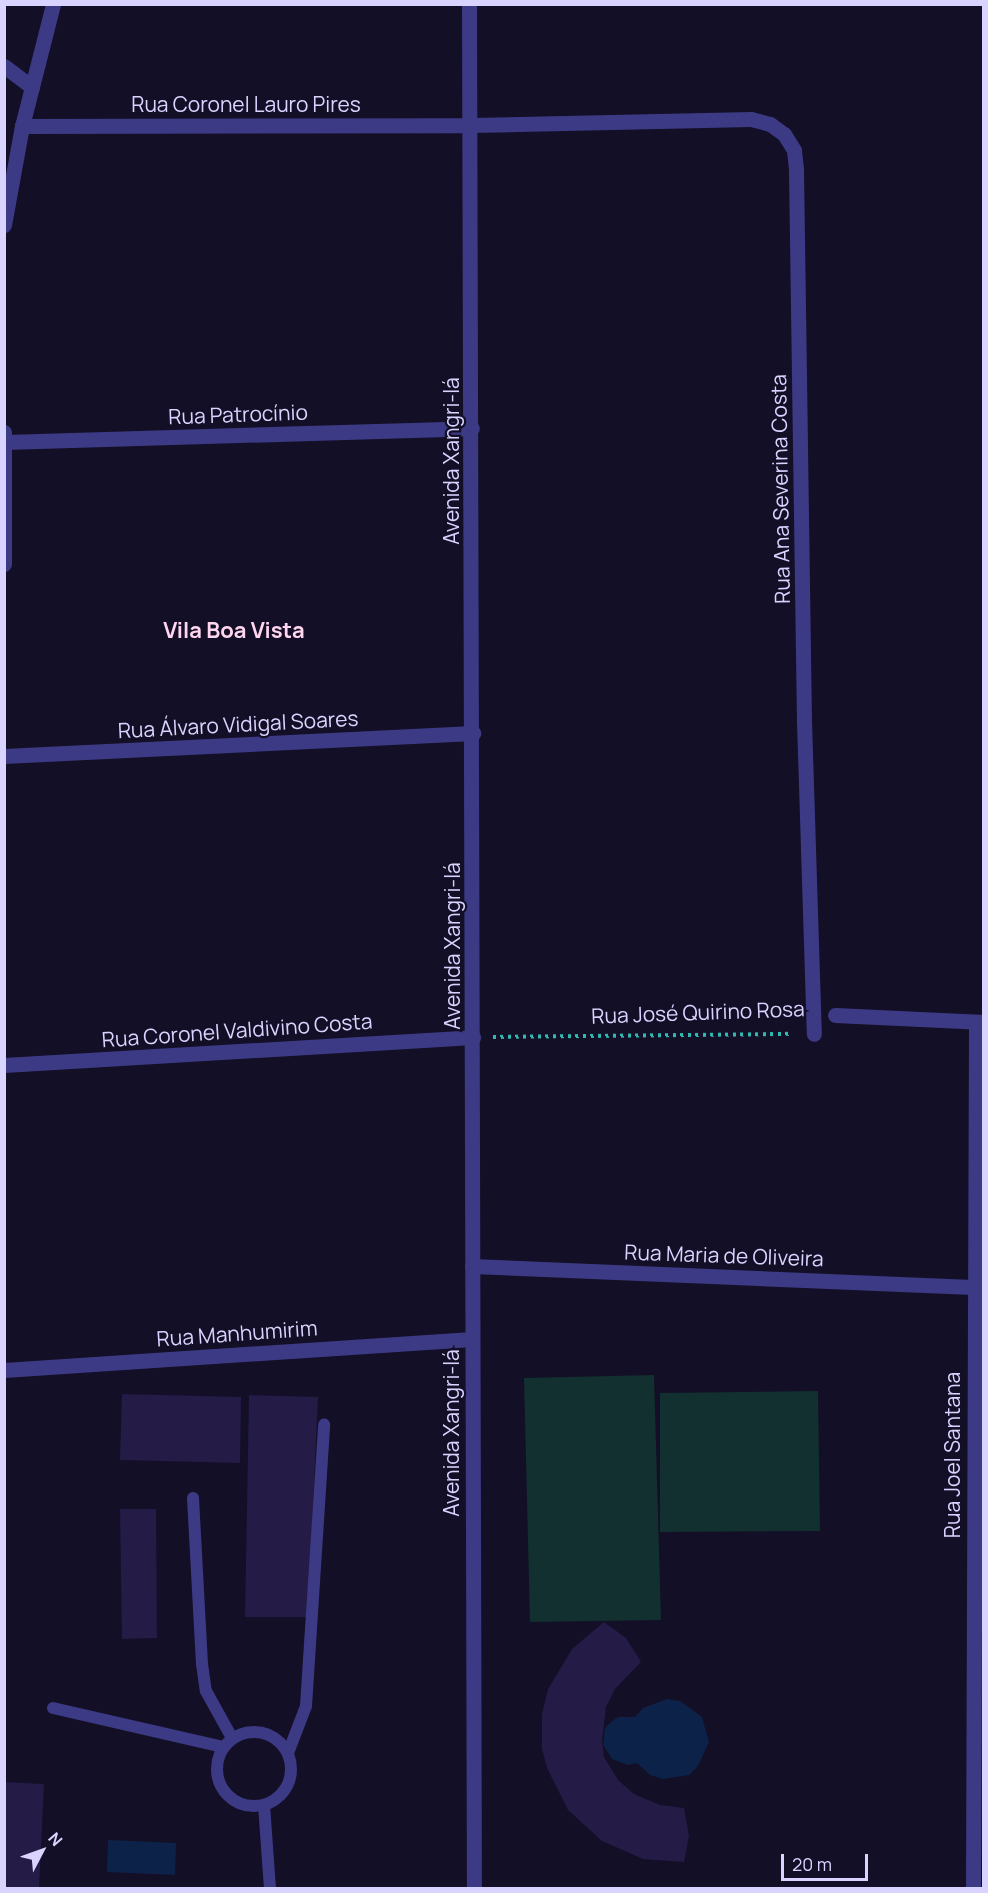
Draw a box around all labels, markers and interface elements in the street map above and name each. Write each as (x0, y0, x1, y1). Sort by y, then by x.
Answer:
street label: Rua Coronel Lauro Pires (131, 91, 361, 117)
street label: Rua Ana Severina Costa (765, 374, 795, 604)
street label: Avenida Xangri-lá (438, 377, 464, 545)
street label: Rua Patrocínio (168, 399, 308, 429)
district label: Vila Boa Vista (163, 618, 305, 644)
street label: Rua Álvaro Vidigal Soares (117, 705, 359, 743)
street label: Avenida Xangri-lá (439, 862, 465, 1030)
street label: Rua José Quirino Rosa (591, 996, 805, 1028)
street label: Rua Coronel Valdivino Costa (101, 1008, 373, 1052)
street label: Rua Maria de Oliveira (624, 1239, 824, 1271)
street label: Rua Manhumirim (156, 1315, 318, 1351)
street label: Avenida Xangri-lá (438, 1349, 464, 1517)
street label: Rua Joel Santana (939, 1372, 965, 1538)
north arrow (12, 1821, 72, 1881)
text: N (44, 1828, 68, 1851)
scale bar (784, 1842, 871, 1880)
text: 20 m (792, 1852, 832, 1876)

